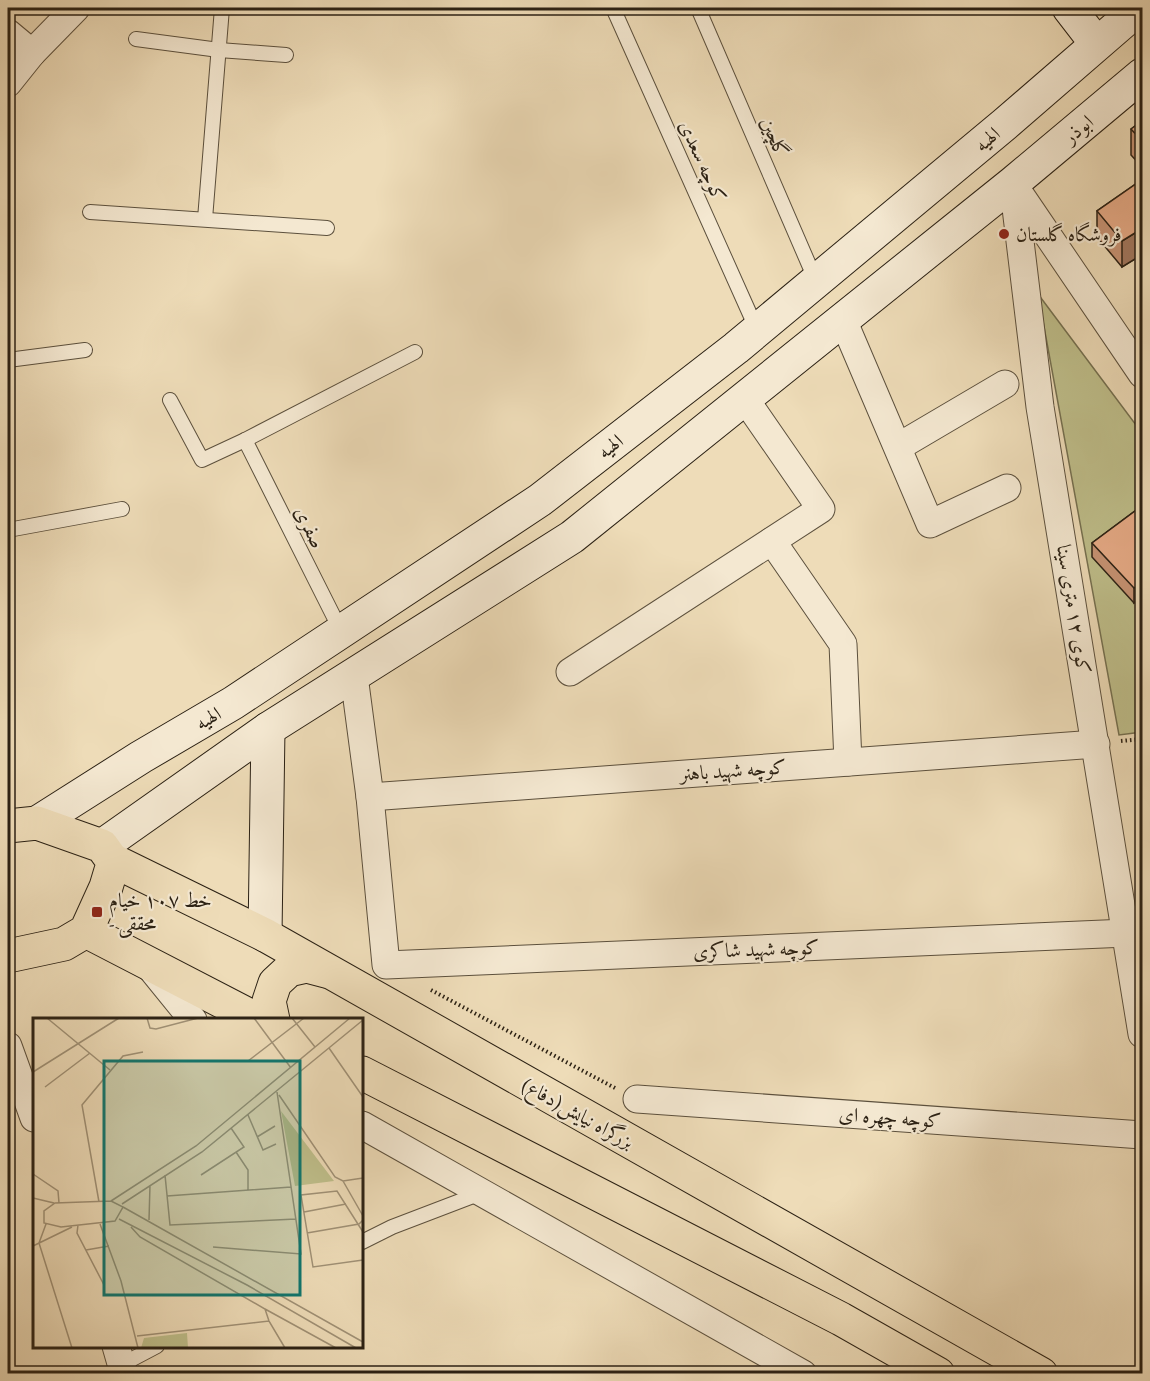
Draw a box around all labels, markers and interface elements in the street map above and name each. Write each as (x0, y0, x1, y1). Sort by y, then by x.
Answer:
street label: ابوذر (1056, 109, 1099, 151)
street label: گلچین (754, 113, 795, 162)
street label: کوچه سعدی (672, 116, 733, 207)
street label: الهیه (969, 121, 1005, 157)
place label: فروشگاه گلستان (1016, 221, 1122, 247)
marker: فروشگاه گلستان (997, 227, 1011, 241)
street label: الهیه (592, 428, 628, 464)
street label: صفری (289, 502, 331, 552)
street label: کوی ۱۲ متری سینا (1051, 543, 1097, 675)
street label: الهیه (190, 700, 226, 736)
street label: کوچه شهید باهنر (677, 753, 787, 788)
place label: خط ۱۰۷ خیام - محققی (109, 887, 212, 938)
marker: خط ۱۰۷ خیام - محققی (90, 905, 104, 919)
street label: کوچه شهید شاکری (692, 934, 820, 965)
inset map (33, 1018, 363, 1348)
street label: بزرگراه نیایش(دفاع) (515, 1072, 639, 1159)
street label: کوچه چهره ای (838, 1100, 942, 1135)

